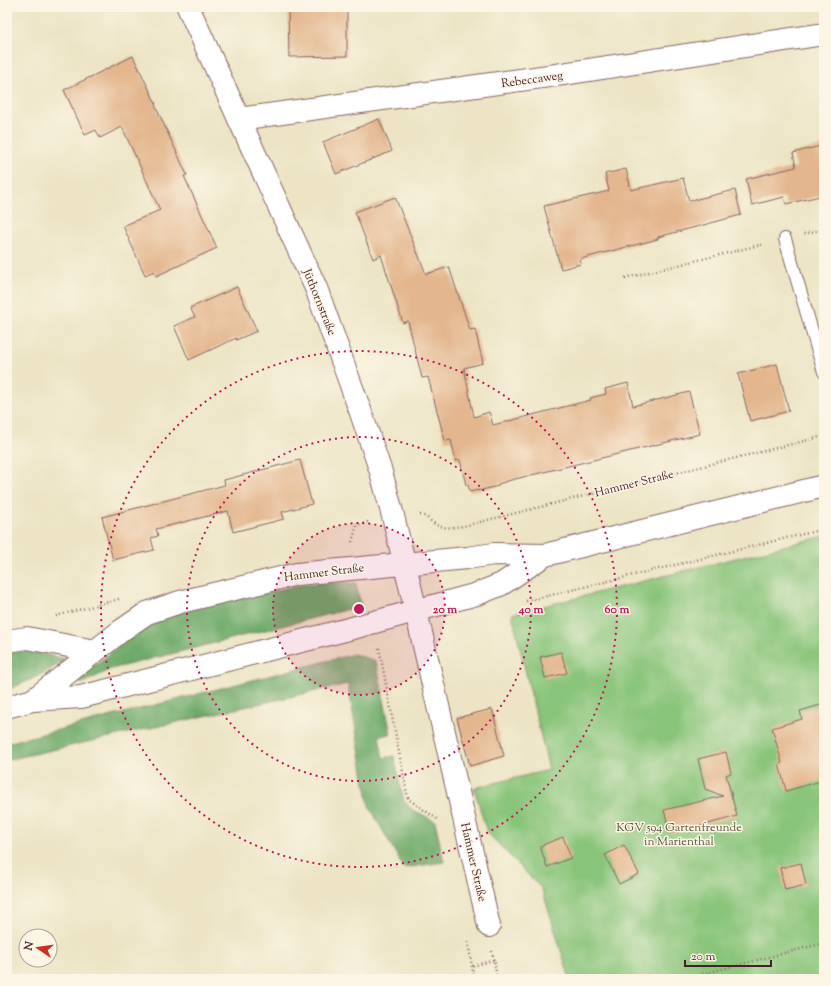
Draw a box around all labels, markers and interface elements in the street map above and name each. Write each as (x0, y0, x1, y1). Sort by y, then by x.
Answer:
street label: Rebeccaweg (500, 67, 564, 93)
street label: Jüthornstraße (297, 265, 341, 339)
street label: Hammer Straße (593, 465, 676, 502)
street label: Hammer Straße (283, 559, 366, 587)
text: 20 m (433, 601, 457, 619)
text: 40 m (518, 601, 543, 619)
text: 60 m (605, 601, 629, 619)
centre of rings (352, 602, 366, 616)
park label: KGV 594 Gartenfreunde in Marienthal (616, 819, 742, 851)
street label: Hammer Straße (455, 821, 491, 904)
north arrow (18, 928, 58, 968)
text: N (20, 940, 38, 953)
scale bar (685, 942, 771, 968)
text: 20 m (691, 948, 716, 966)

